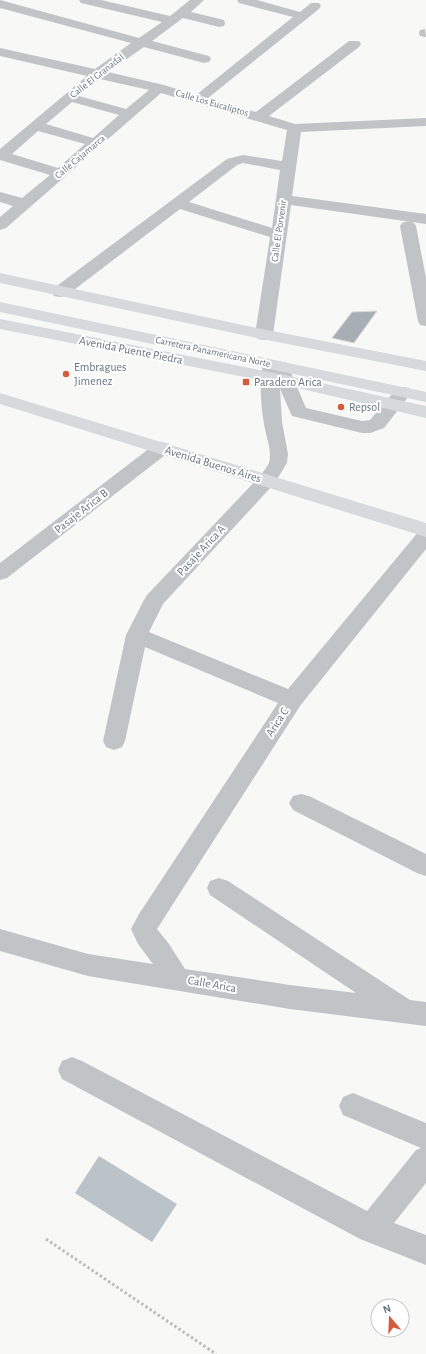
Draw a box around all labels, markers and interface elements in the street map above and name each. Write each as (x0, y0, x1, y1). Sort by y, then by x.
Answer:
street label: Calle El Granadal (68, 52, 126, 100)
street label: Calle Los Eucaliptos (175, 88, 250, 118)
street label: Calle Cajamarca (53, 133, 107, 181)
street label: Calle El Porvenir (270, 199, 288, 263)
street label: Avenida Puente Piedra (78, 334, 184, 366)
street label: Carretera Panamericana Norte (155, 335, 272, 369)
place label: Embragues Jimenez (74, 361, 127, 387)
marker: Embragues Jimenez (61, 369, 71, 379)
place label: Paradero Arica (254, 376, 322, 388)
marker: Paradero Arica (241, 377, 251, 387)
place label: Repsol (349, 401, 380, 413)
marker: Repsol (336, 402, 346, 412)
street label: Avenida Buenos Aires (163, 444, 263, 484)
street label: Pasaje Arica B (52, 487, 111, 536)
street label: Pasaje Arica A (175, 522, 228, 578)
street label: Arica C (263, 705, 291, 739)
street label: Calle Arica (187, 974, 238, 994)
north arrow (370, 1298, 410, 1338)
text: N (381, 1303, 392, 1315)

